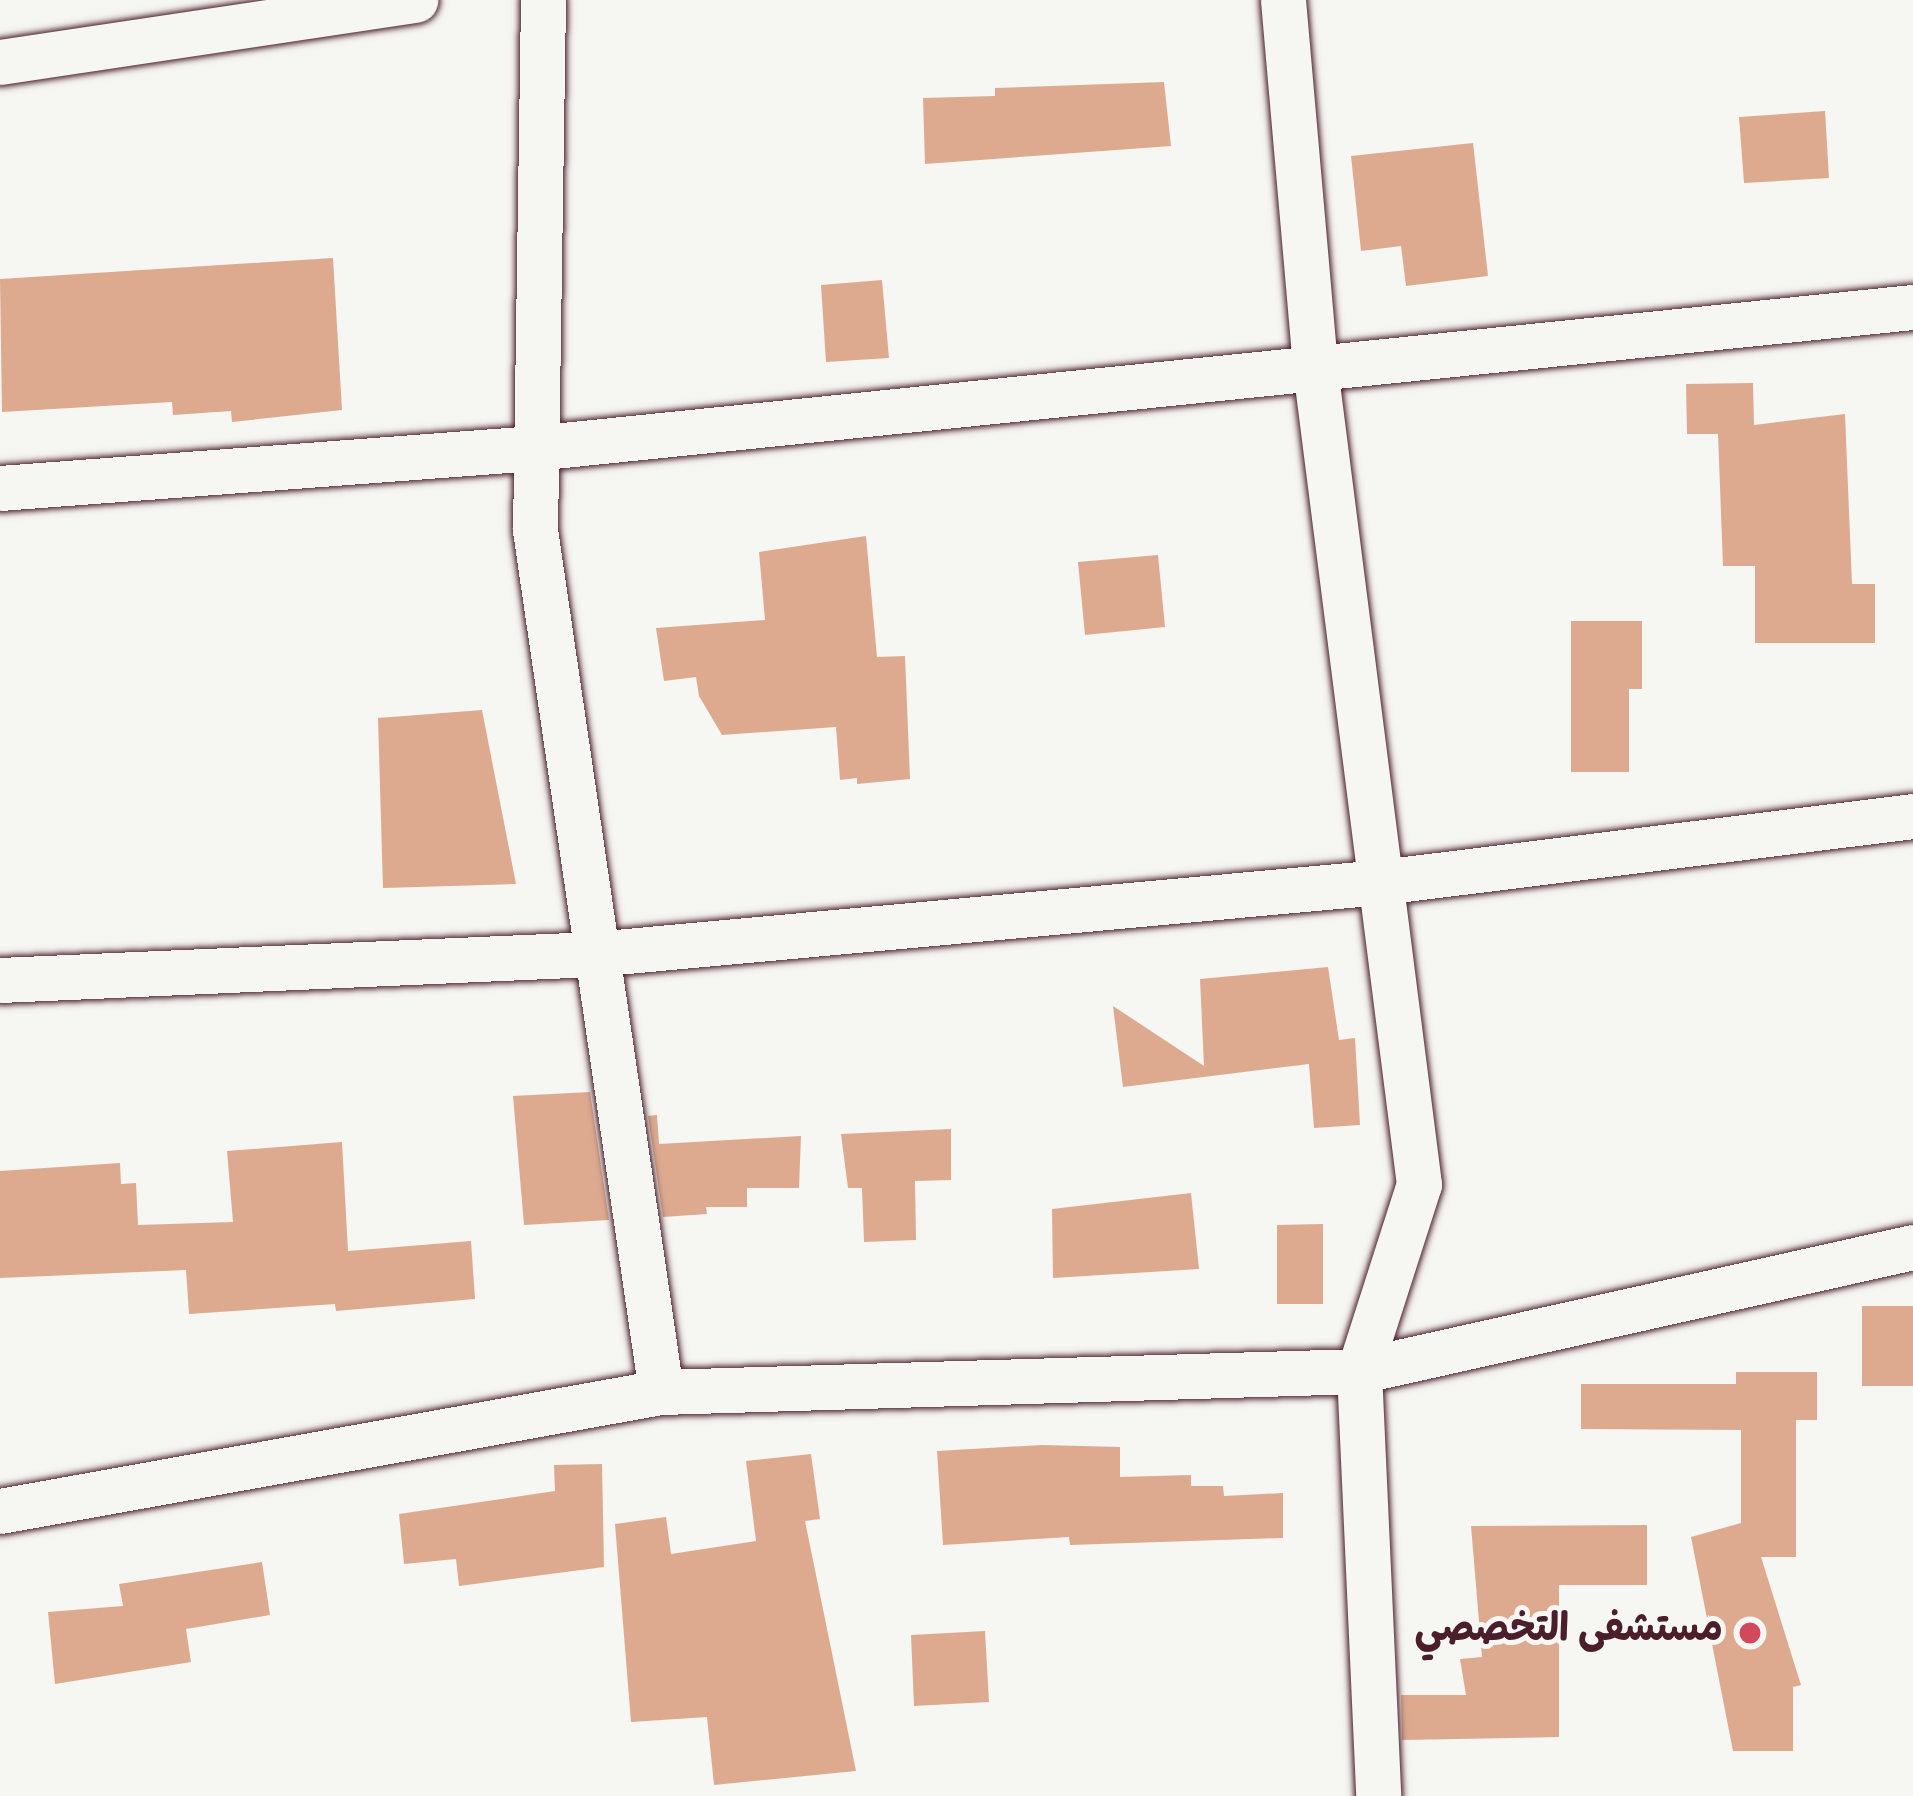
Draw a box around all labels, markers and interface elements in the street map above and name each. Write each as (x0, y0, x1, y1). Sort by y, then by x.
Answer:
place label: مستشفى التخصصي (1415, 1610, 1723, 1656)
marker: مستشفى التخصصي (1734, 1617, 1766, 1649)

